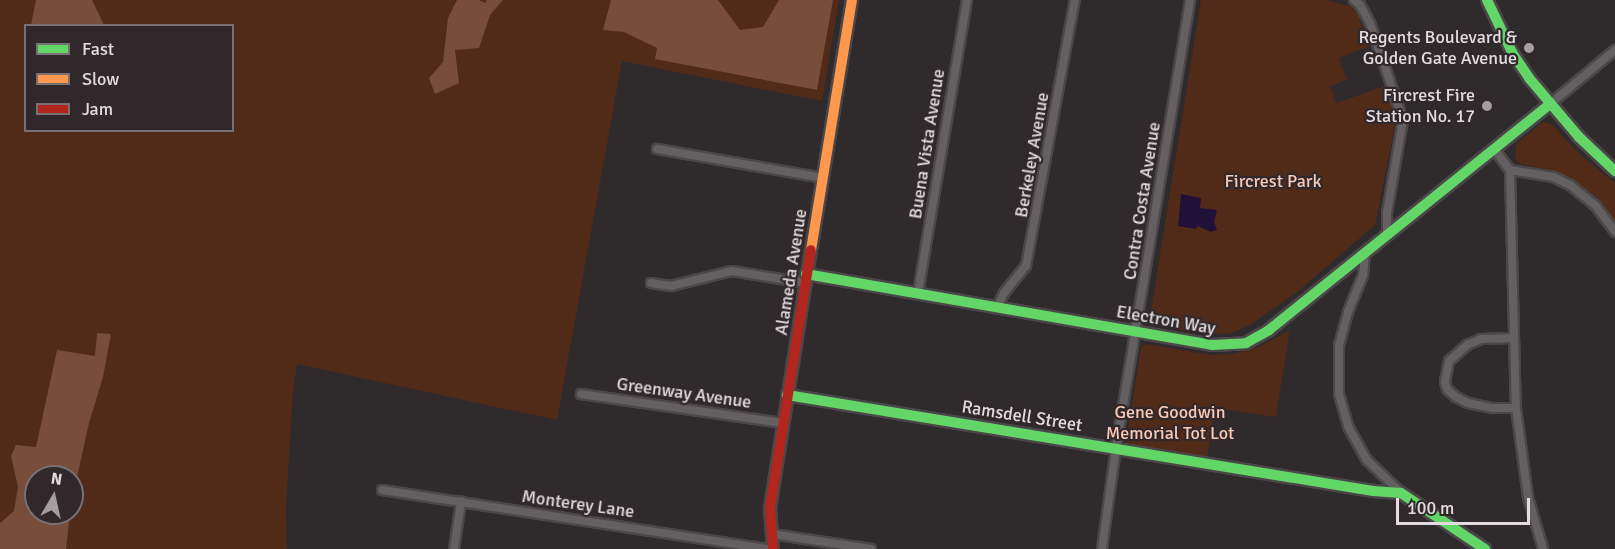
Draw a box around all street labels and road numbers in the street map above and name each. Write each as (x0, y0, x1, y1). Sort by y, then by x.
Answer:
street label: Buena Vista Avenue (904, 68, 950, 220)
street label: Berkeley Avenue (1010, 91, 1054, 219)
street label: Contra Costa Avenue (1119, 121, 1165, 281)
street label: Alameda Avenue (770, 207, 812, 337)
street label: Electron Way (1115, 301, 1217, 339)
street label: Greenway Avenue (615, 373, 753, 413)
street label: Ramsdell Street (960, 396, 1084, 436)
street label: Monterey Lane (520, 485, 636, 523)

